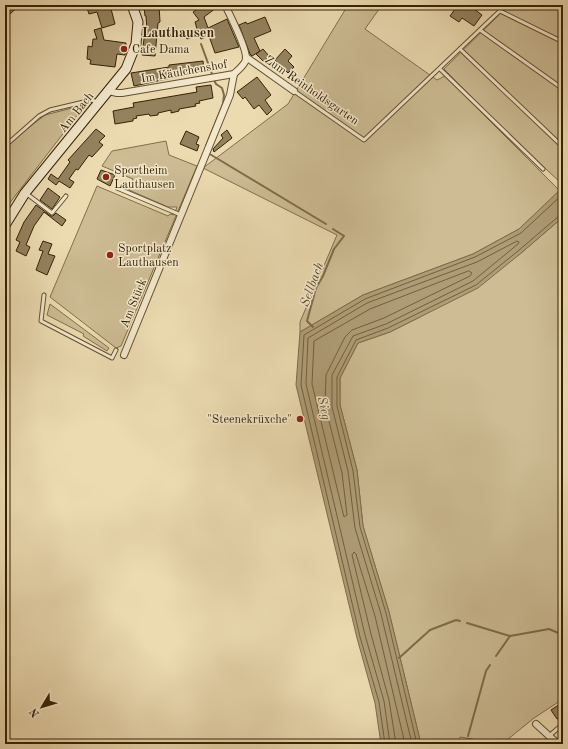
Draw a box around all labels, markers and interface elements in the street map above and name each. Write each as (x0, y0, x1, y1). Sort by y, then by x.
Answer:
district label: Lauthausen (142, 26, 214, 40)
marker: Cafe Dama (119, 44, 129, 54)
place label: Cafe Dama (132, 44, 190, 56)
street label: Zum Reinholdsgarten (262, 54, 361, 128)
street label: Im Käulchenshof (140, 58, 229, 86)
street label: Am Bach (57, 90, 97, 135)
place label: Sportheim Lauthausen (114, 165, 175, 191)
marker: Sportheim Lauthausen (101, 172, 111, 182)
place label: Sportplatz Lauthausen (118, 243, 179, 269)
marker: Sportplatz Lauthausen (105, 250, 115, 260)
water label: Sellbach (298, 260, 327, 308)
street label: Am Stück (119, 277, 149, 330)
water label: Sieg (315, 395, 333, 421)
place label: "Steenekrüxche" (207, 414, 292, 426)
marker: "Steenekrüxche" (295, 414, 305, 424)
north arrow (22, 687, 62, 727)
text: N (28, 705, 42, 719)

